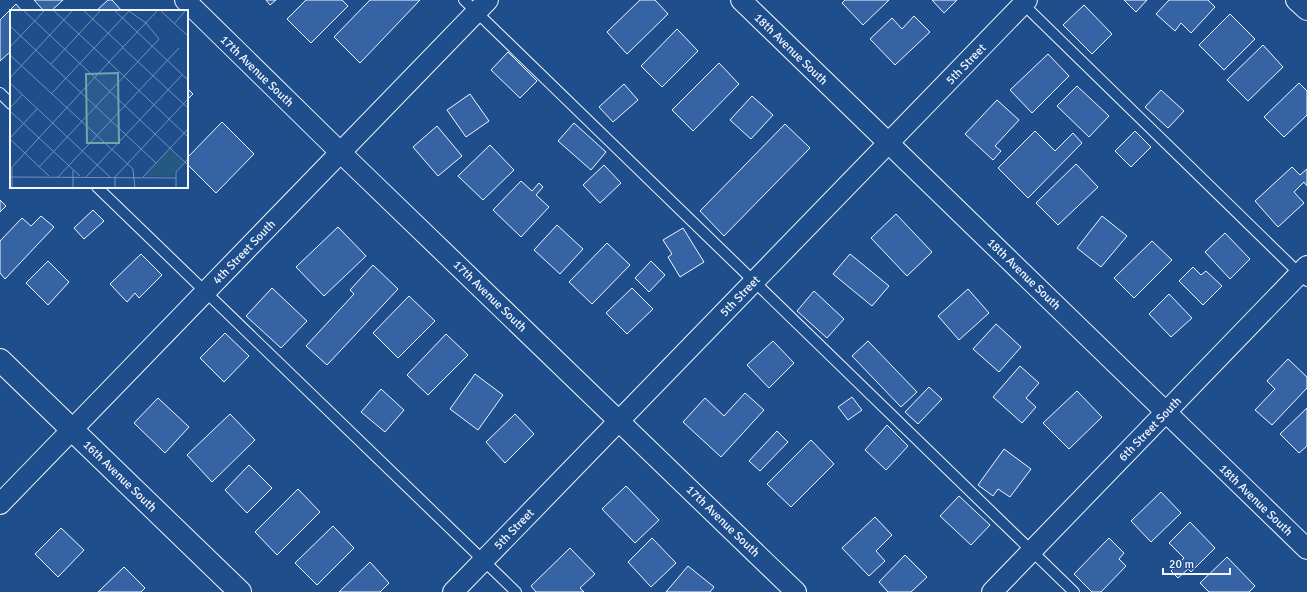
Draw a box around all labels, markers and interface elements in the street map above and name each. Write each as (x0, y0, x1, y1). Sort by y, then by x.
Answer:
inset map (10, 10, 188, 188)
street label: 18th Avenue South (751, 10, 831, 88)
street label: 17th Avenue South (217, 32, 297, 110)
street label: 5th Street (943, 41, 990, 88)
street label: 4th Street South (210, 217, 279, 288)
street label: 18th Avenue South (984, 235, 1064, 313)
street label: 17th Avenue South (450, 257, 530, 335)
street label: 5th Street (717, 273, 764, 320)
street label: 6th Street South (1116, 394, 1185, 465)
street label: 16th Avenue South (80, 437, 160, 515)
street label: 18th Avenue South (1216, 461, 1296, 539)
street label: 17th Avenue South (683, 482, 763, 560)
street label: 5th Street (491, 506, 538, 553)
scale bar (1163, 550, 1230, 576)
text: 20 m (1169, 557, 1194, 572)

